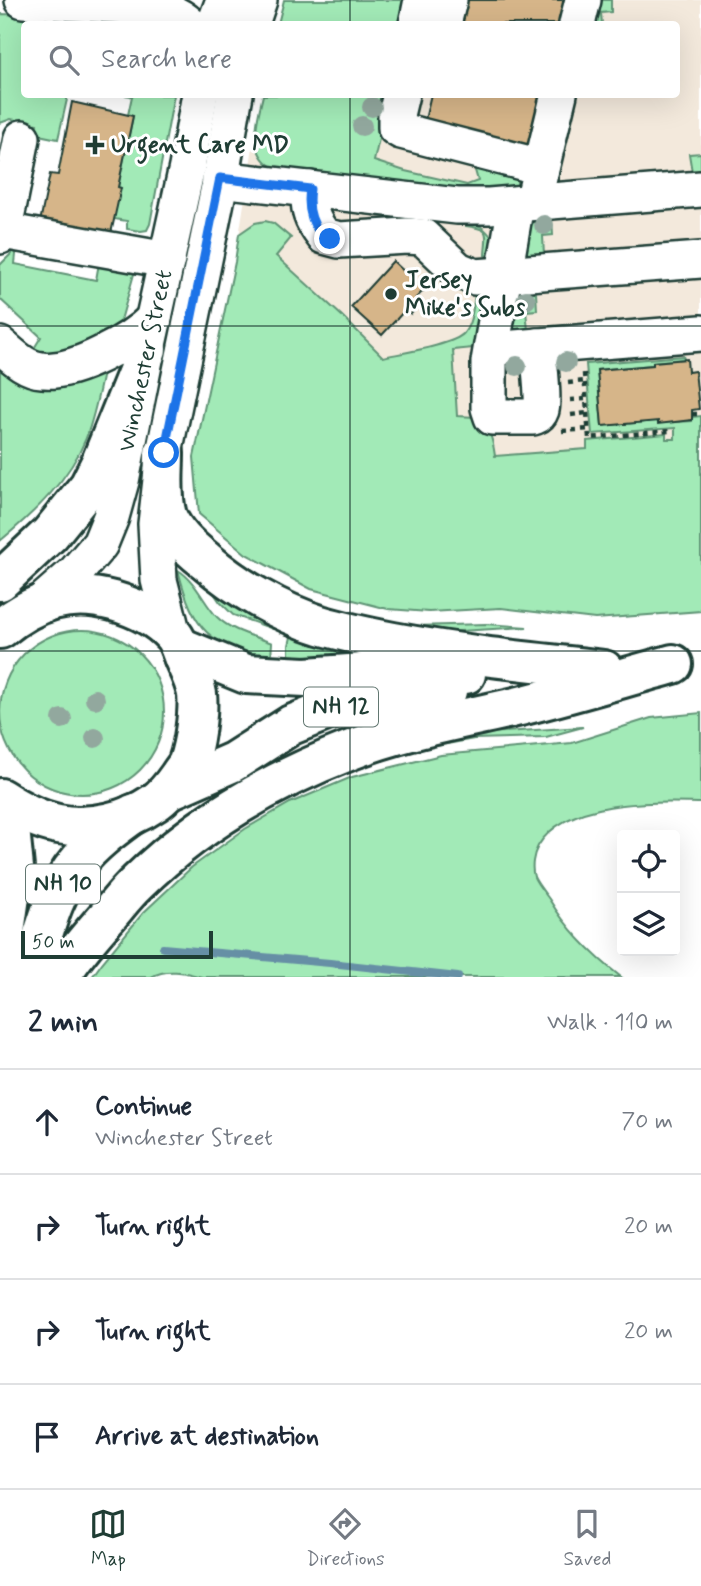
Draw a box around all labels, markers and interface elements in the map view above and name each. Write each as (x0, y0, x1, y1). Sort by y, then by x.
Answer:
search box (21, 21, 680, 98)
icon: search (45, 41, 83, 79)
text: Search here (101, 43, 232, 77)
place label: Urgent Care MD (111, 130, 289, 164)
marker: Urgent Care MD (85, 135, 105, 155)
route end (314, 223, 345, 254)
place label: Jersey Mike's Subs (405, 265, 526, 324)
street label: Winchester Street (112, 267, 180, 455)
marker: Jersey Mike's Subs (383, 286, 399, 302)
route start (148, 437, 179, 468)
road number: NH 12 (304, 688, 378, 726)
map controls (617, 830, 680, 956)
button: locate (617, 830, 680, 893)
road number: NH 10 (26, 864, 100, 904)
button: layers (617, 893, 680, 956)
scale bar (21, 928, 214, 960)
text: 50 m (32, 930, 75, 955)
text: 2 min (28, 1003, 98, 1042)
text: Walk · 110 m (547, 1008, 673, 1038)
text: Continue (95, 1090, 192, 1124)
icon: ahead (28, 1103, 66, 1141)
text: 70 m (621, 1107, 673, 1137)
text: Winchester Street (95, 1124, 273, 1154)
icon: right (28, 1208, 66, 1246)
text: Turn right (95, 1210, 211, 1244)
text: 20 m (624, 1212, 673, 1242)
icon: right (28, 1313, 66, 1351)
text: Turn right (95, 1315, 211, 1349)
text: 20 m (624, 1317, 673, 1347)
icon: arrive (28, 1418, 66, 1456)
text: Arrive at destination (95, 1420, 319, 1454)
tab: Map (89, 1505, 127, 1572)
tab: Directions (306, 1505, 385, 1572)
tab: Saved (563, 1505, 611, 1572)

